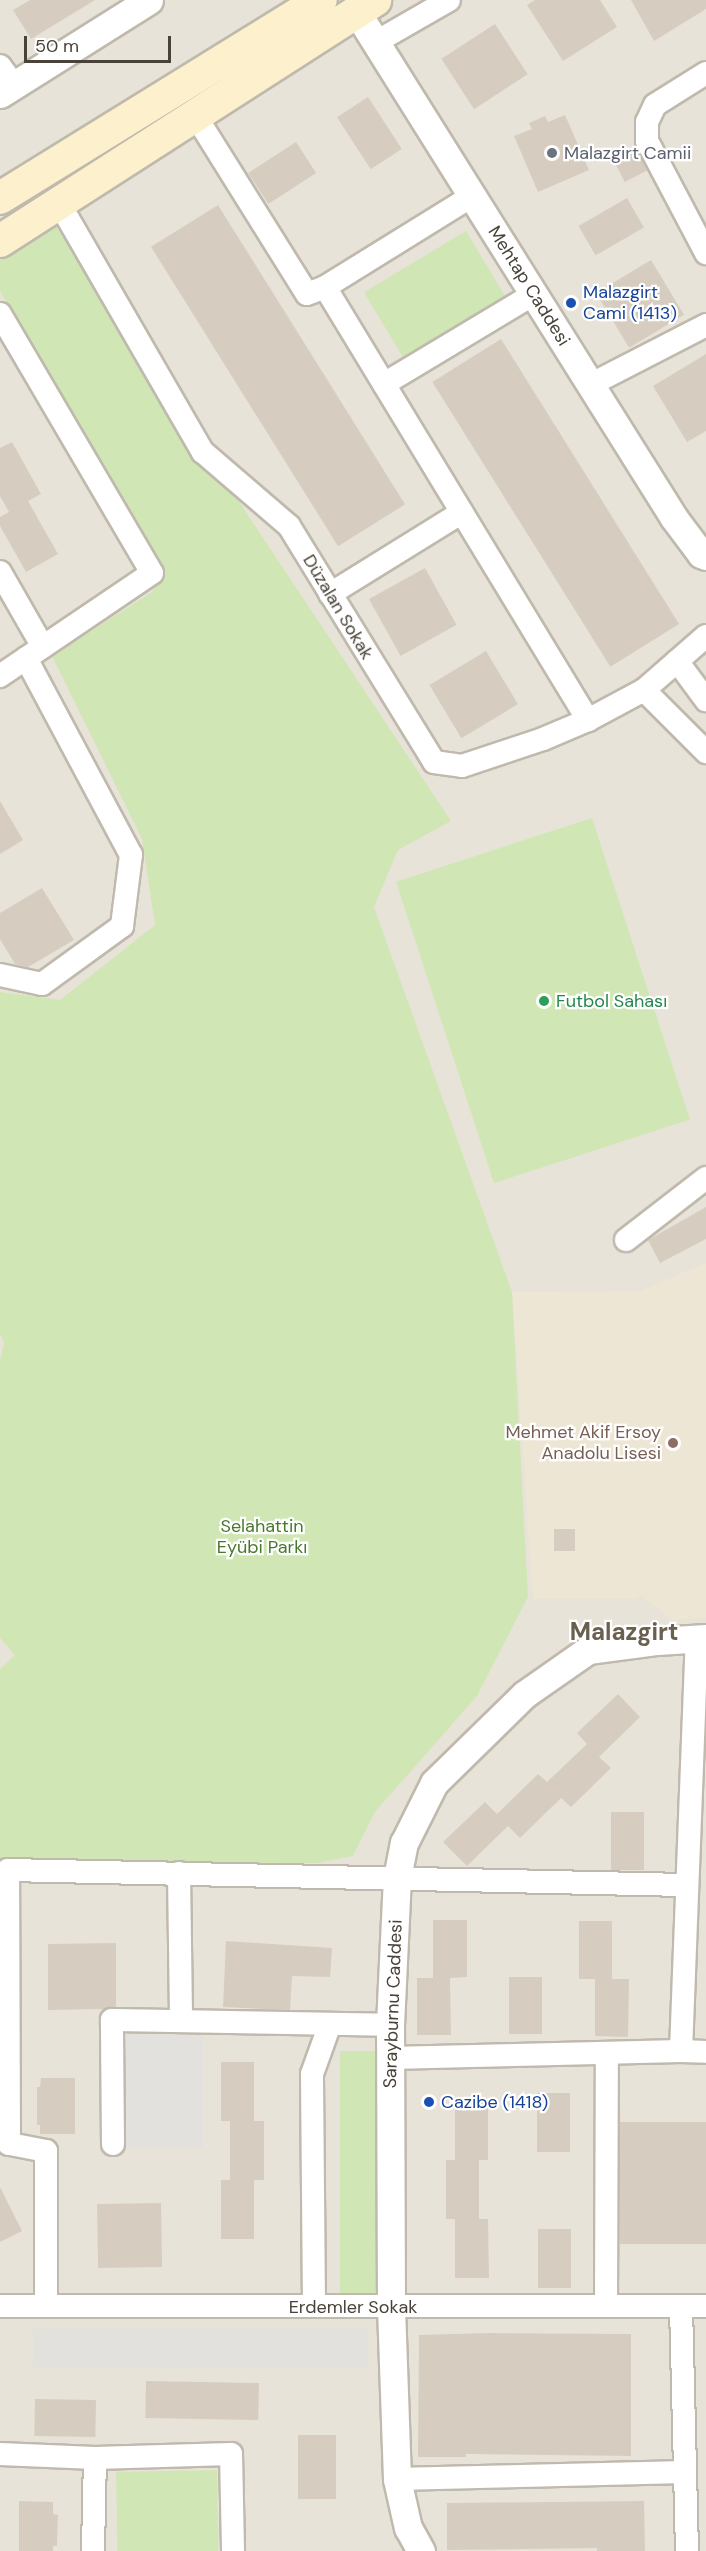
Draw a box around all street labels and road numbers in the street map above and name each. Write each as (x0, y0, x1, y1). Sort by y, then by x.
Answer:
street label: Mehtap Caddesi (483, 222, 575, 350)
street label: Düzalan Sokak (298, 551, 378, 663)
street label: Sarayburnu Caddesi (379, 1919, 407, 2089)
street label: Erdemler Sokak (289, 2296, 417, 2318)

